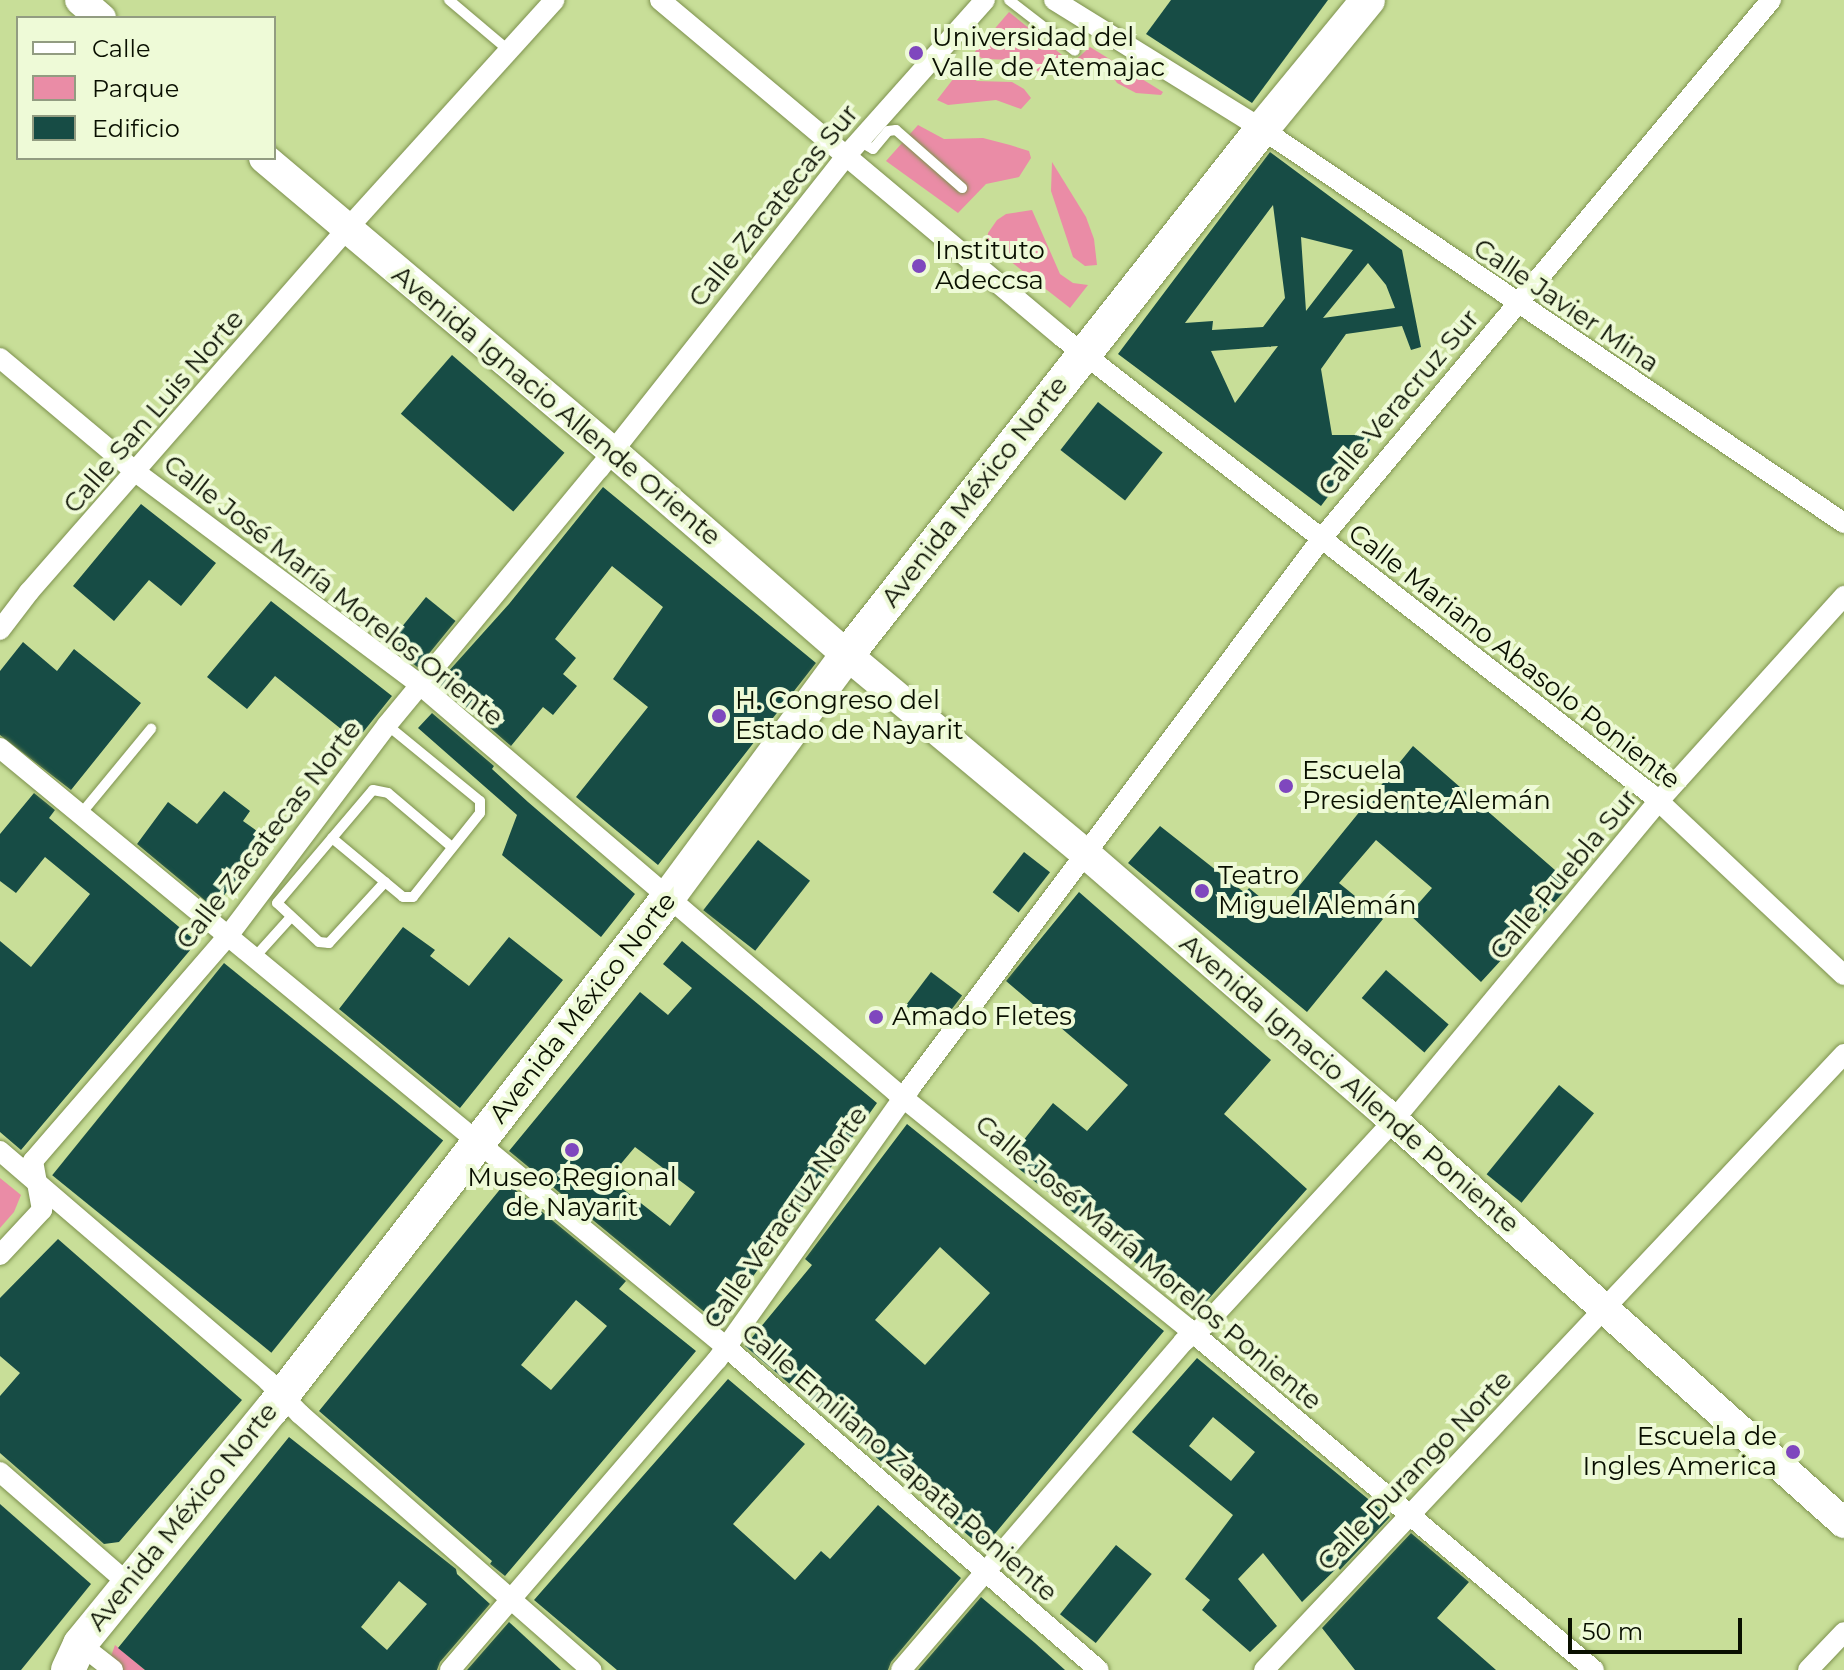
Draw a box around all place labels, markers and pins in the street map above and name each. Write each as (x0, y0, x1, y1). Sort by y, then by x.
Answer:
place label: Universidad del Valle de Atemajac (932, 22, 1165, 84)
marker: Universidad del Valle de Atemajac (907, 44, 925, 62)
place label: Instituto Adeccsa (935, 235, 1045, 296)
marker: Instituto Adeccsa (910, 257, 928, 275)
place label: H. Congreso del Estado de Nayarit (735, 685, 964, 746)
marker: H. Congreso del Estado de Nayarit (710, 707, 728, 725)
place label: Escuela Presidente Alemán (1302, 755, 1551, 816)
marker: Escuela Presidente Alemán (1277, 777, 1295, 795)
place label: Teatro Miguel Alemán (1218, 860, 1416, 922)
marker: Teatro Miguel Alemán (1193, 882, 1211, 900)
place label: Amado Fletes (892, 1001, 1072, 1033)
marker: Amado Fletes (867, 1008, 885, 1026)
marker: Museo Regional de Nayarit (563, 1141, 581, 1159)
place label: Museo Regional de Nayarit (467, 1162, 677, 1224)
place label: Escuela de Ingles America (1582, 1421, 1777, 1482)
marker: Escuela de Ingles America (1784, 1443, 1802, 1461)

